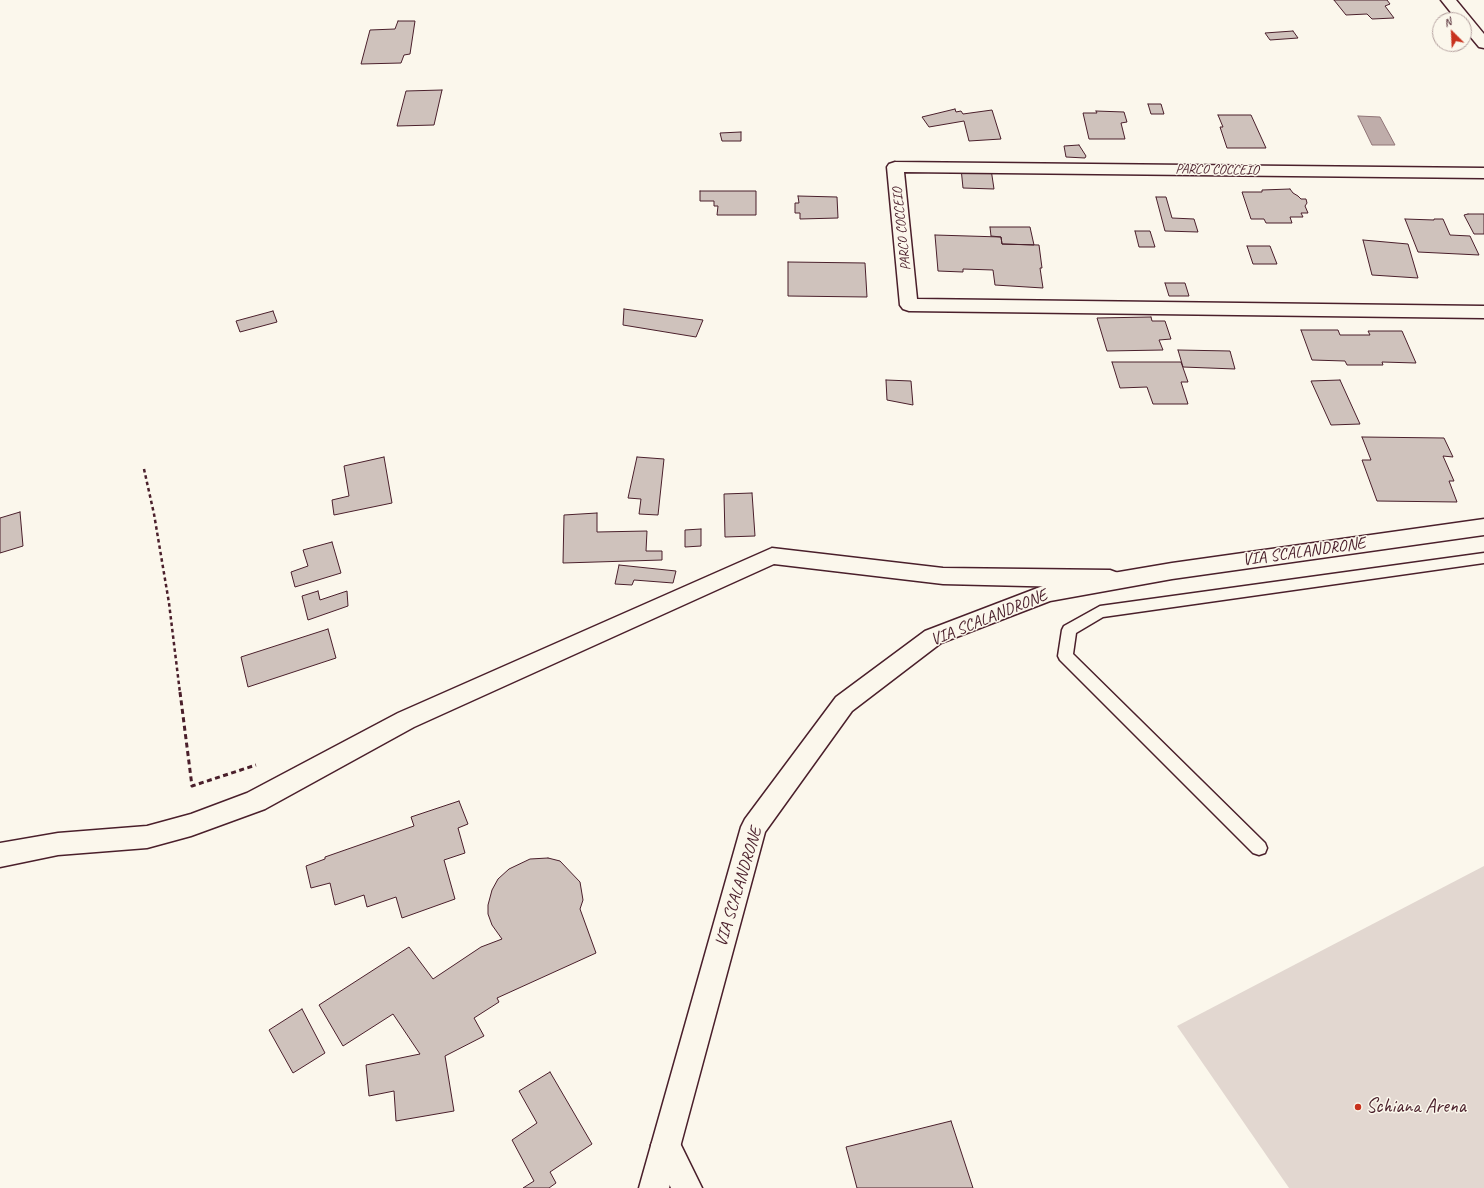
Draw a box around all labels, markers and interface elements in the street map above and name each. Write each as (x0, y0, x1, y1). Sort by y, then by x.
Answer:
north arrow (1432, 12, 1472, 52)
text: N (1442, 14, 1453, 30)
street label: PARCO COCCEIO (1175, 161, 1259, 179)
street label: PARCO COCCEIO (889, 187, 915, 271)
street label: VIA SCALANDRONE (1241, 533, 1367, 571)
street label: VIA SCALANDRONE (928, 585, 1050, 651)
street label: VIA SCALANDRONE (711, 825, 767, 949)
place label: Schiana Arena (1366, 1095, 1466, 1119)
marker: Schiana Arena (1353, 1102, 1363, 1112)

